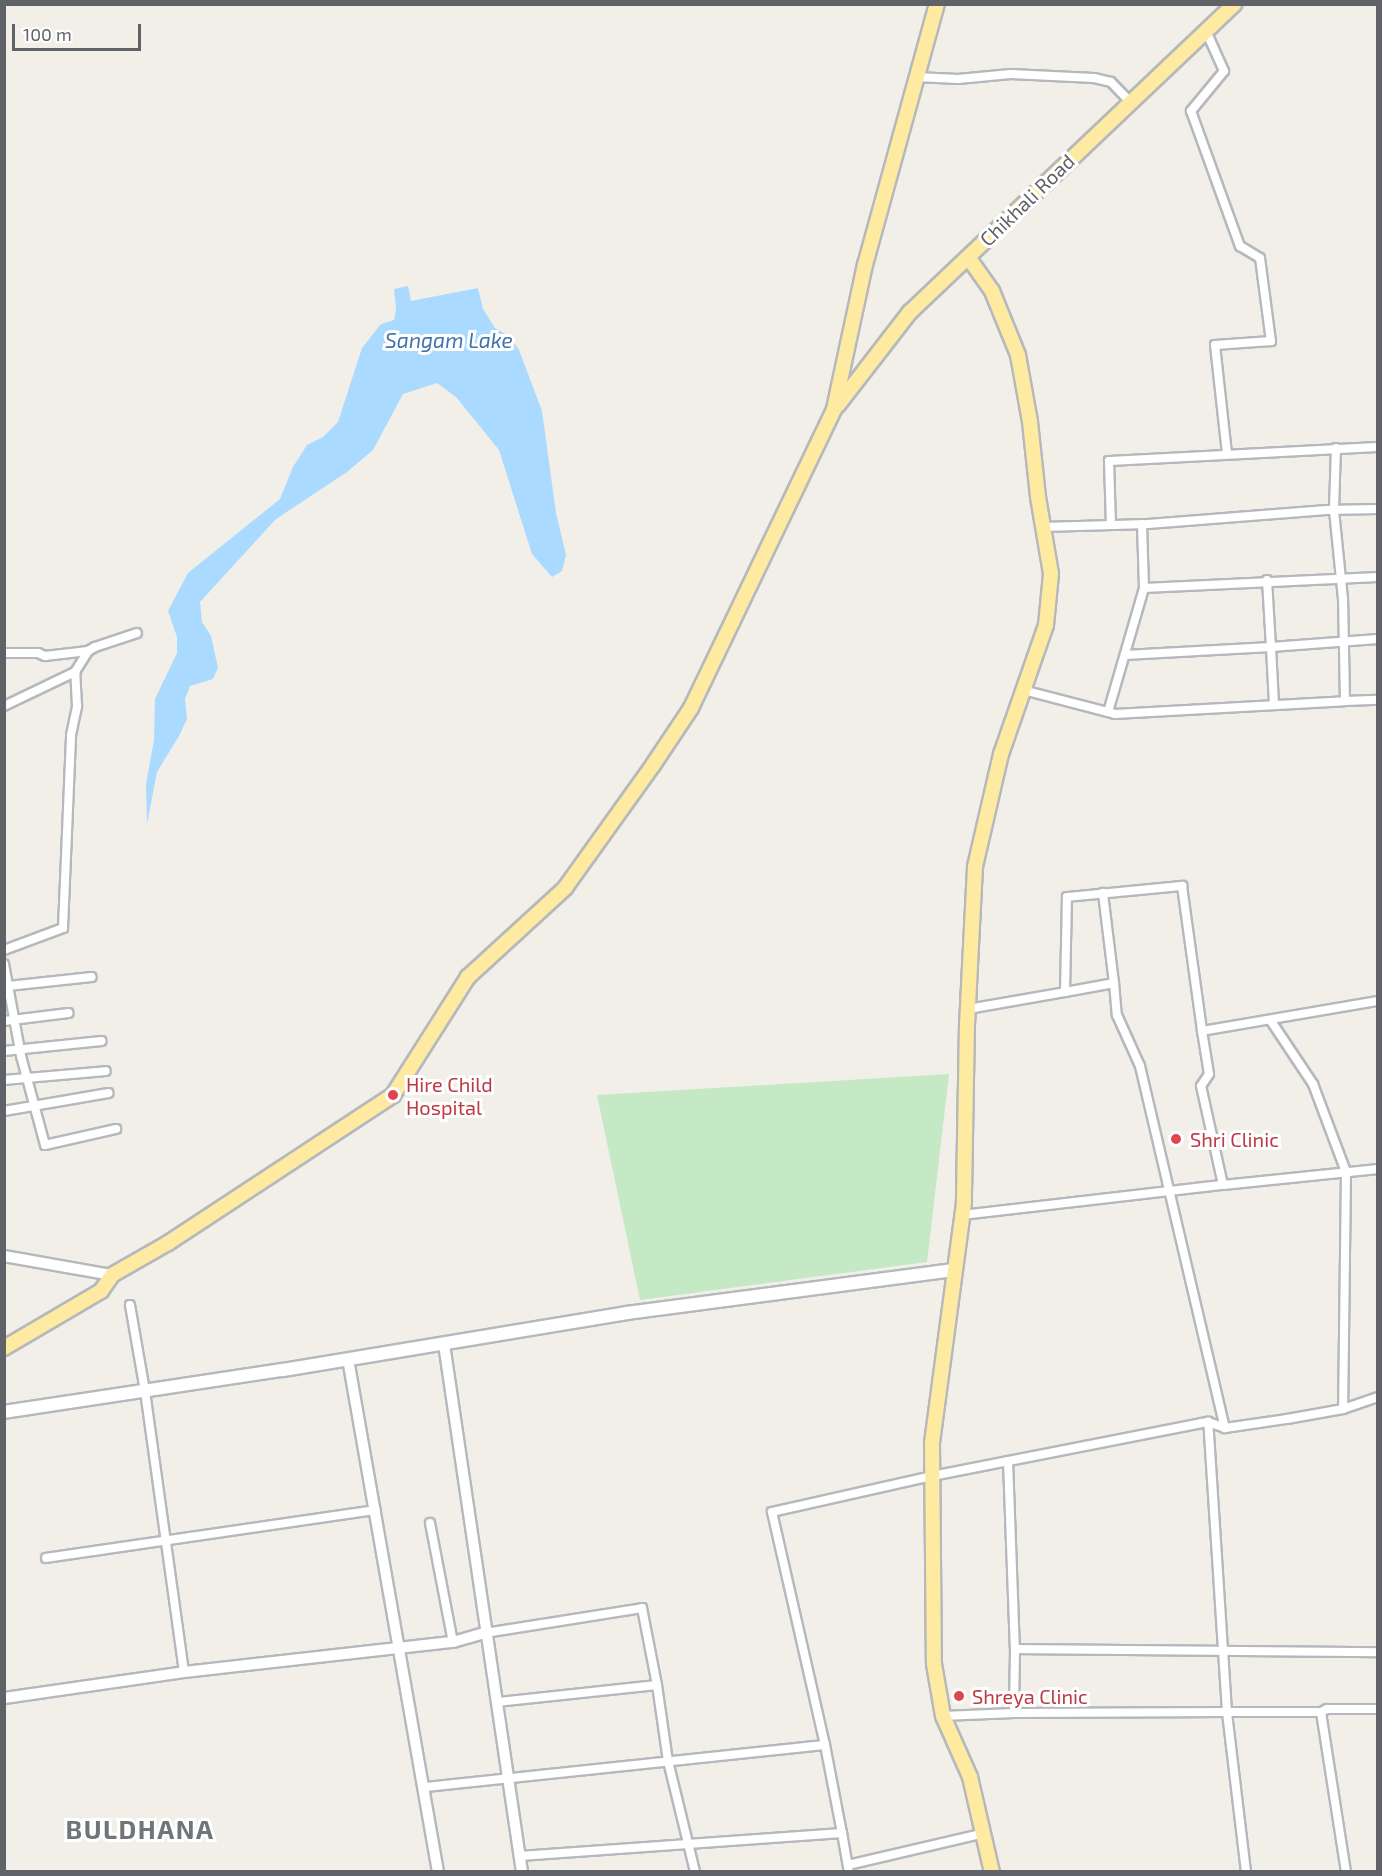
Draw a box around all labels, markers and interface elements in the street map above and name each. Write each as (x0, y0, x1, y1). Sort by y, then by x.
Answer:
scale bar (15, 12, 144, 50)
text: 100 m (23, 23, 72, 45)
street label: Chikhali Road (975, 149, 1079, 251)
water label: Sangam Lake (385, 327, 513, 353)
place label: Hire Child Hospital (406, 1072, 493, 1119)
marker: Hire Child Hospital (384, 1086, 402, 1104)
place label: Shri Clinic (1190, 1127, 1279, 1151)
marker: Shri Clinic (1167, 1130, 1185, 1148)
place label: Shreya Clinic (972, 1684, 1088, 1708)
marker: Shreya Clinic (950, 1687, 968, 1705)
district label: BULDHANA (66, 1813, 214, 1845)

